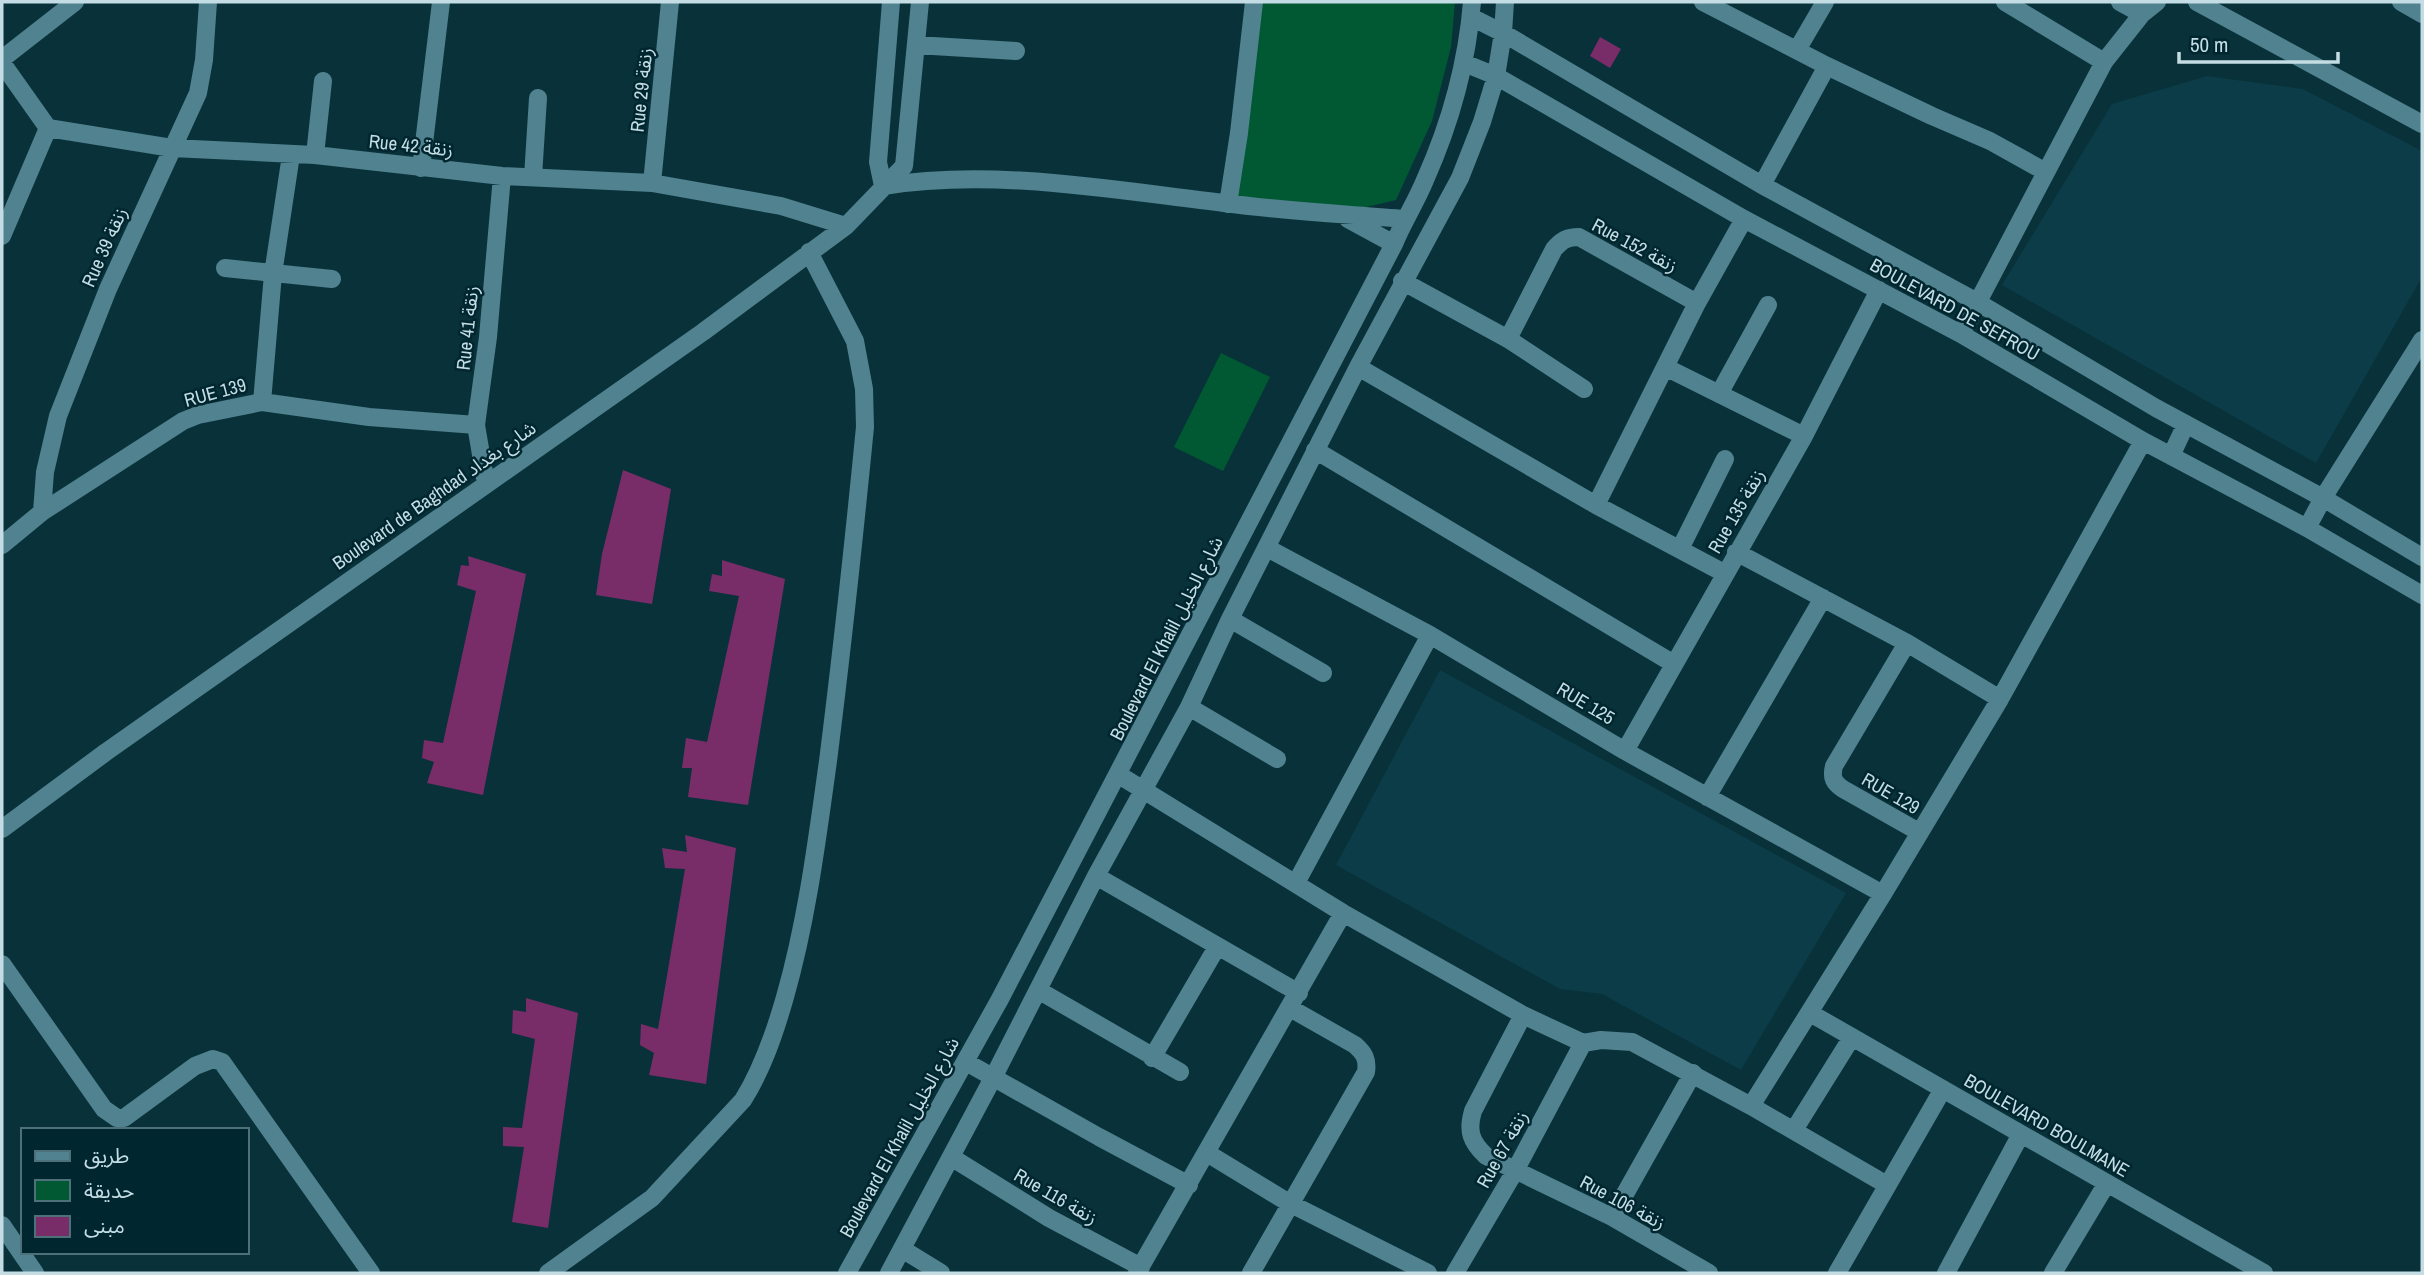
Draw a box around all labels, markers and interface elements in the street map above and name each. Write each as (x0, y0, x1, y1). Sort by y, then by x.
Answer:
scale bar (2179, 21, 2338, 65)
text: 50 m (2190, 30, 2228, 59)
street label: Rue 29 زنقة (624, 47, 658, 133)
street label: Rue 42 زنقة (368, 128, 454, 162)
street label: Rue 39 زنقة (75, 203, 133, 291)
street label: Rue 152 زنقة (1588, 212, 1682, 278)
street label: BOULEVARD DE SEFROU (1866, 252, 2044, 366)
street label: Rue 41 زنقة (450, 285, 484, 371)
street label: RUE 139 (181, 371, 249, 413)
street label: Boulevard de Baghdad شارع بغداد (327, 415, 542, 576)
street label: Rue 135 زنقة (1701, 464, 1771, 558)
street label: Boulevard El Khalil شارع الخليل (1103, 532, 1230, 745)
street label: RUE 125 (1552, 676, 1620, 731)
street label: RUE 129 (1857, 766, 1925, 820)
street label: Boulevard El Khalil شارع الخليل (833, 1032, 966, 1242)
street label: BOULEVARD BOULMANE (1960, 1067, 2134, 1183)
street label: Rue 67 زنقة (1470, 1106, 1534, 1192)
legend (21, 1128, 248, 1254)
text: طريق (84, 1141, 129, 1170)
street label: Rue 116 زنقة (1010, 1162, 1102, 1230)
street label: Rue 106 زنقة (1576, 1169, 1670, 1235)
text: حديقة (84, 1176, 134, 1205)
text: مبنى (84, 1211, 125, 1240)

